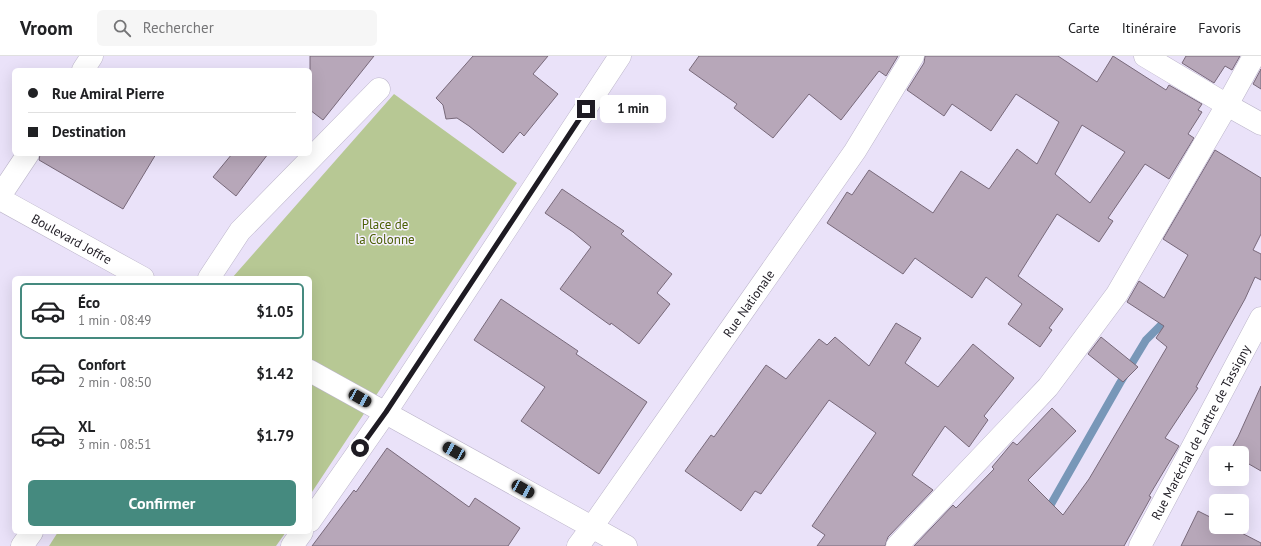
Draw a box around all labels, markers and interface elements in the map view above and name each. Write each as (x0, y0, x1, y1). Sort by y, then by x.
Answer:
search box (97, 10, 377, 46)
text: Vroom (20, 16, 73, 40)
icon: search (111, 17, 133, 39)
text: Rechercher (143, 18, 214, 37)
text: Carte (1068, 19, 1100, 37)
text: Itinéraire (1122, 19, 1176, 37)
text: Favoris (1198, 19, 1241, 37)
text: Rue Amiral Pierre (52, 84, 164, 103)
callout: 1 min (600, 95, 666, 123)
route end (577, 100, 595, 118)
text: 1 min (617, 100, 649, 117)
text: Destination (52, 122, 126, 141)
street label: Boulevard Joffre (28, 210, 115, 268)
park label: Place de la Colonne (355, 216, 415, 248)
street label: Rue Nationale (719, 266, 778, 341)
icon: car (30, 293, 66, 329)
text: Éco (78, 293, 100, 312)
text: $1.05 (256, 302, 294, 321)
text: 1 min · 08:49 (78, 312, 151, 329)
street label: Rue Maréchal de Lattre de Tassigny (1147, 342, 1254, 523)
icon: car (30, 355, 66, 391)
text: Confort (78, 355, 126, 374)
text: $1.42 (256, 364, 294, 383)
text: 2 min · 08:50 (78, 374, 151, 391)
car (347, 387, 373, 409)
icon: car (30, 417, 66, 453)
text: XL (78, 417, 95, 436)
text: $1.79 (256, 426, 294, 445)
text: 3 min · 08:51 (78, 436, 151, 453)
route start (351, 439, 369, 457)
car (441, 440, 467, 462)
map controls (1209, 446, 1249, 534)
button: + (1209, 446, 1249, 486)
car (510, 478, 536, 500)
button: Confirmer (28, 480, 296, 526)
button: − (1209, 494, 1249, 534)

